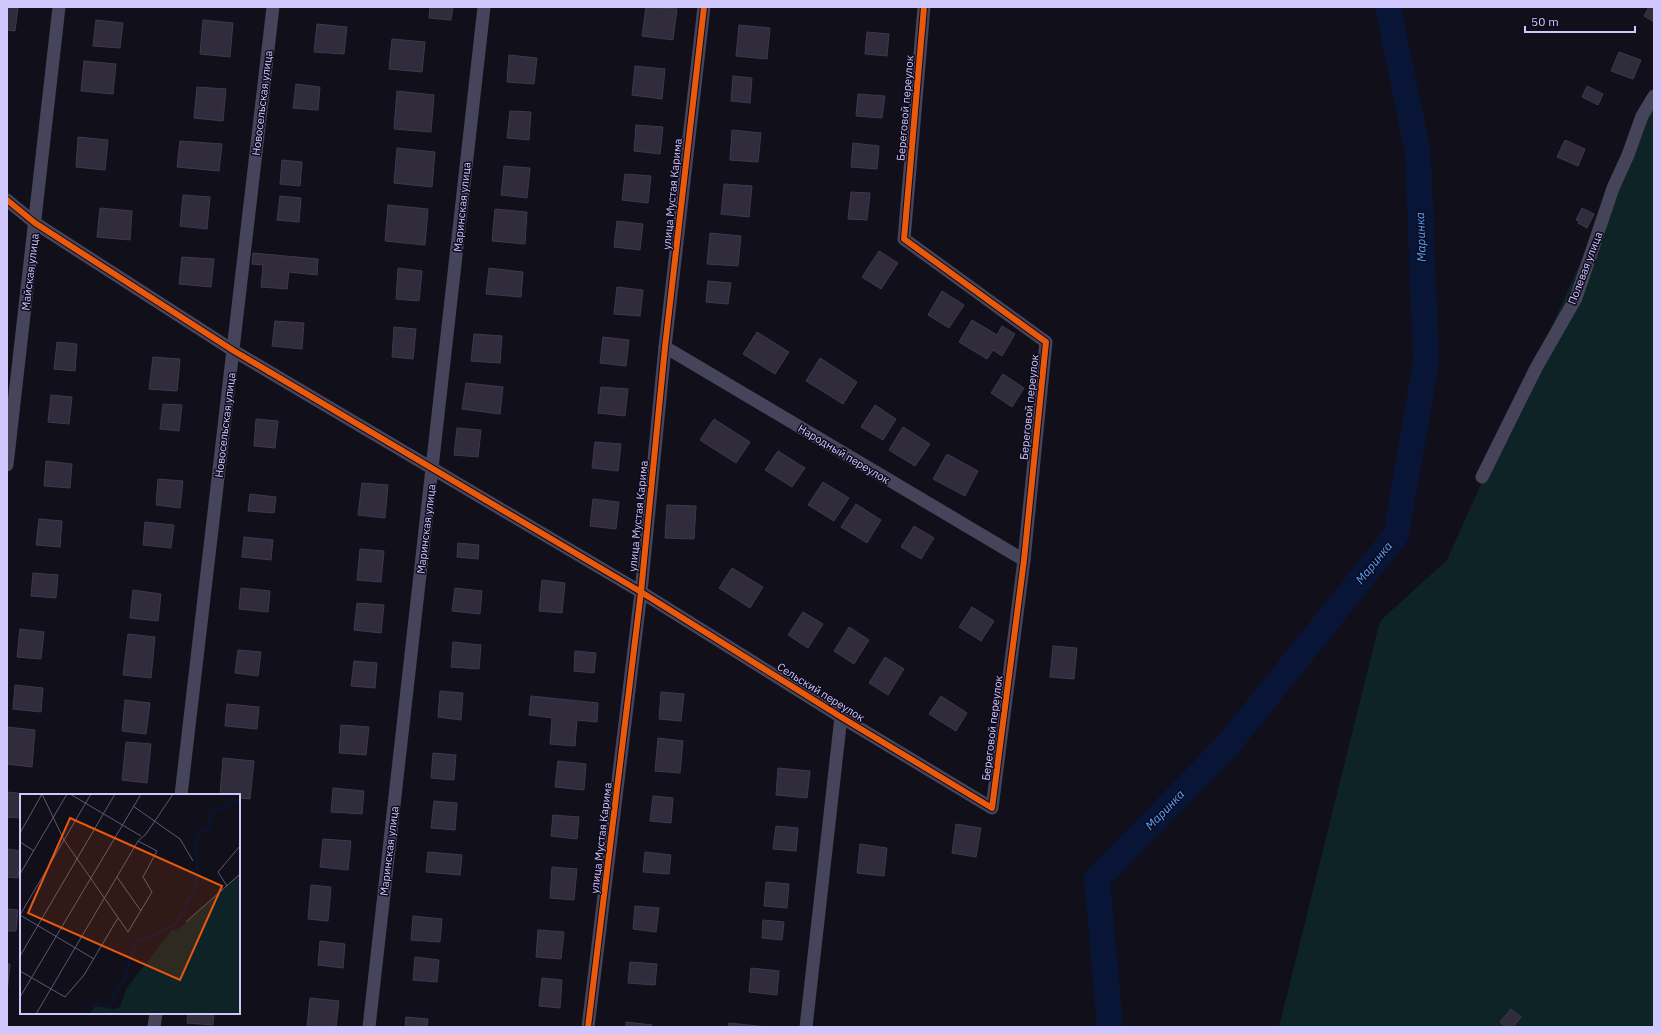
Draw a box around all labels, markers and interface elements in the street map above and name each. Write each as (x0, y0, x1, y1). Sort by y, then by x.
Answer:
scale bar (1525, 8, 1635, 34)
text: 50 m (1531, 14, 1559, 29)
street label: Новосельская улица (249, 49, 275, 156)
street label: Береговой переулок (893, 55, 917, 161)
street label: улица Мустая Карима (659, 138, 685, 250)
street label: Маринская улица (450, 161, 474, 253)
water label: Маринка (1412, 212, 1429, 262)
street label: Полевая улица (1565, 229, 1605, 306)
street label: Майская улица (18, 233, 42, 311)
street label: Береговой переулок (1016, 354, 1042, 460)
street label: Новосельская улица (212, 371, 238, 478)
street label: Народный переулок (796, 421, 892, 487)
street label: улица Мустая Карима (625, 460, 651, 572)
street label: Маринская улица (414, 483, 438, 575)
water label: Маринка (1352, 539, 1395, 587)
street label: Сельский переулок (775, 659, 867, 725)
street label: Береговой переулок (979, 675, 1005, 781)
street label: улица Мустая Карима (587, 782, 615, 894)
water label: Маринка (1142, 786, 1187, 833)
inset map (20, 794, 240, 1014)
street label: Маринская улица (377, 805, 401, 897)

